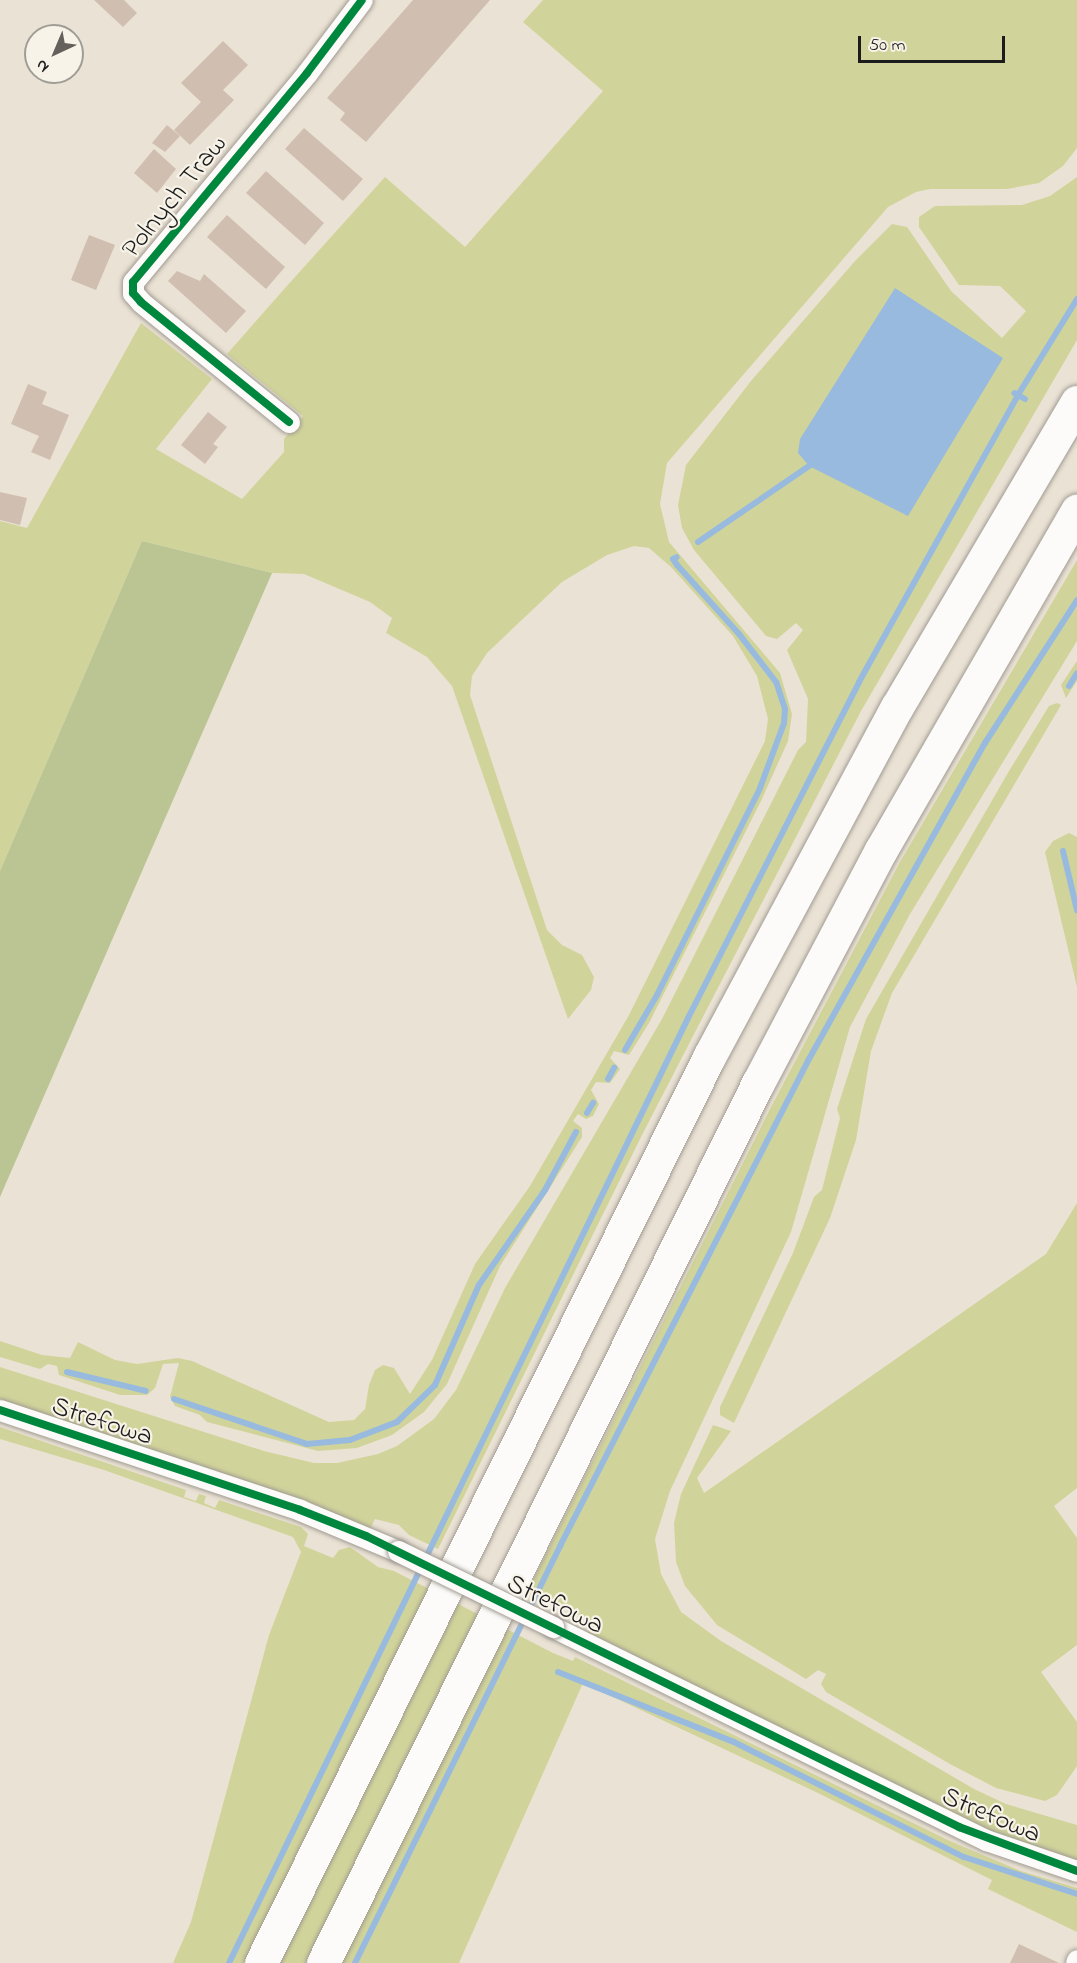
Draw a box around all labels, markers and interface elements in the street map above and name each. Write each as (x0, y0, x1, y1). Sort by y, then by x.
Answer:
north arrow (24, 24, 84, 84)
scale bar (861, 24, 1008, 62)
text: 50 m (869, 33, 906, 59)
text: N (31, 53, 55, 78)
street label: Polnych Traw (116, 129, 234, 265)
street label: Strefowa (47, 1391, 157, 1453)
street label: Strefowa (501, 1568, 609, 1642)
street label: Strefowa (937, 1781, 1045, 1851)

